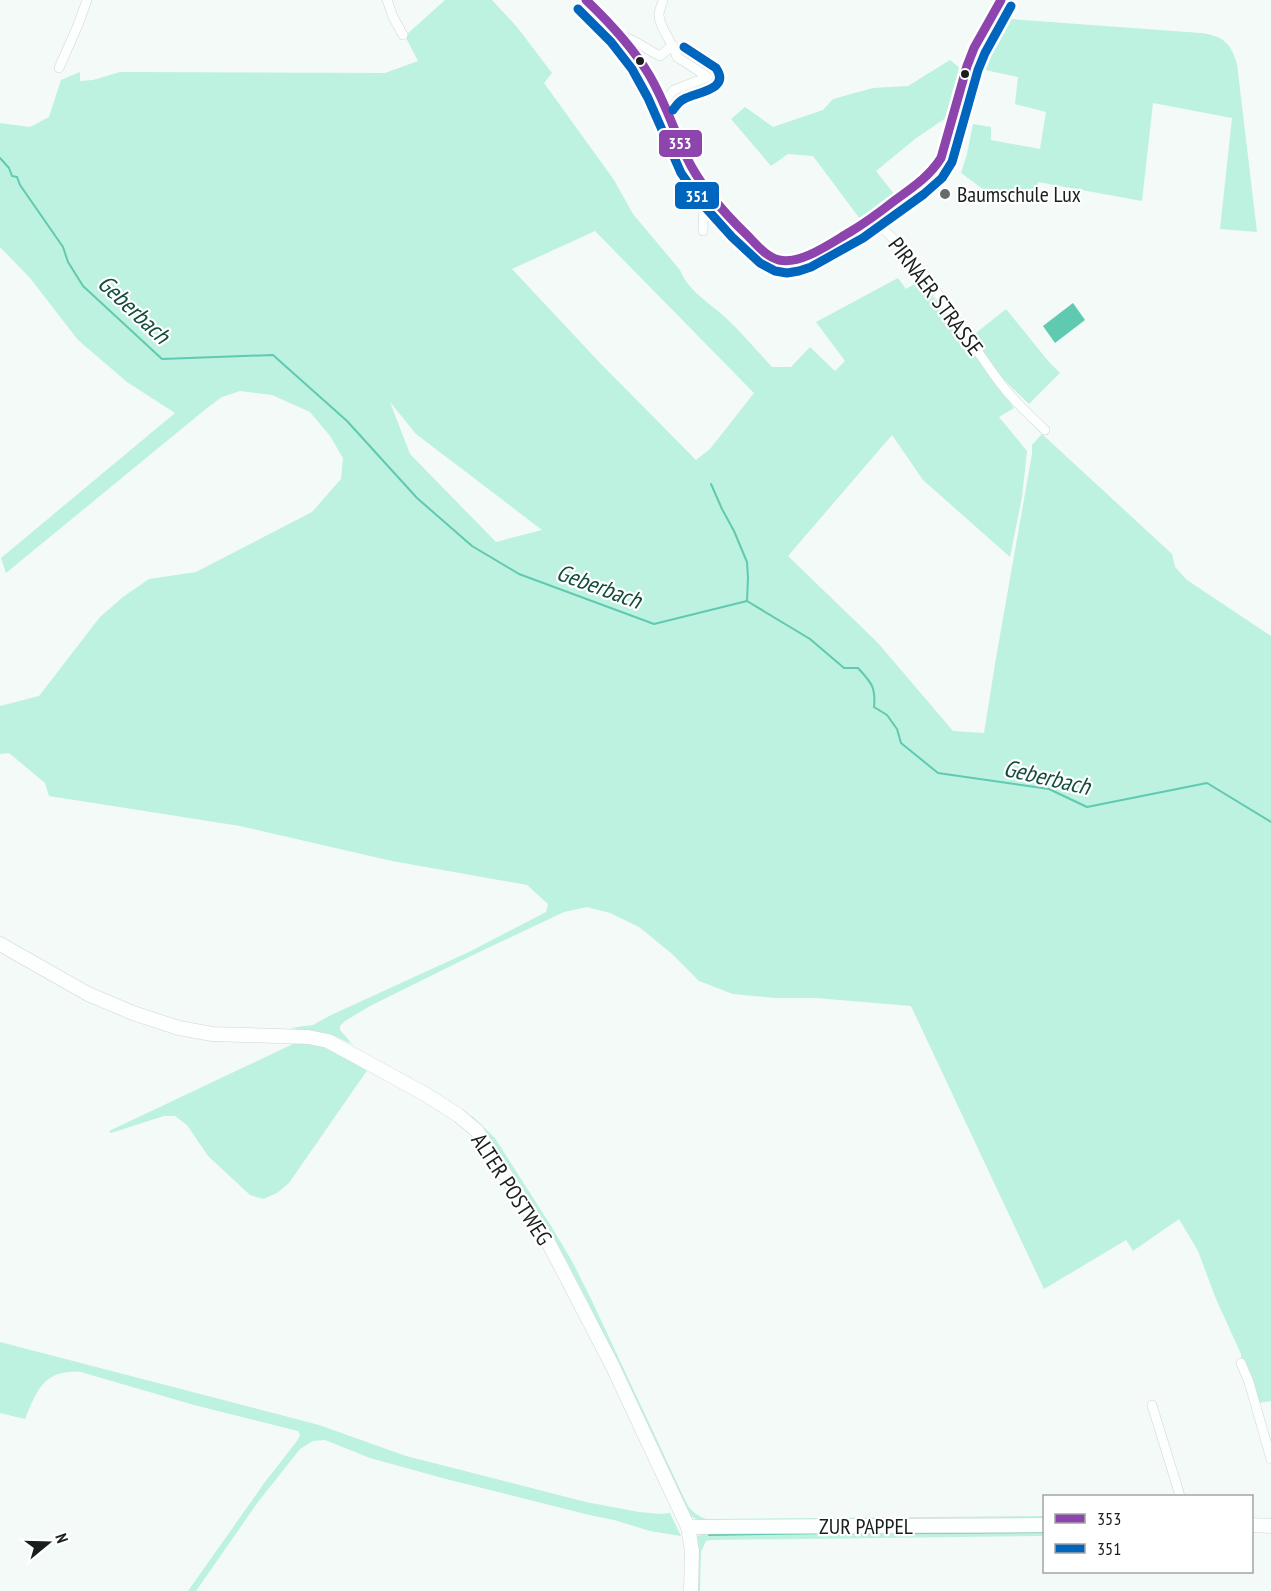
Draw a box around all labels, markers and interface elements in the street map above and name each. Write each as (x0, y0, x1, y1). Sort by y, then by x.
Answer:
unlabelled marker (634, 55, 646, 67)
unlabelled marker (959, 68, 971, 80)
line badge: 353 (658, 129, 703, 158)
text: 353 (669, 133, 691, 153)
place label: Baumschule Lux (957, 180, 1081, 208)
line badge: 351 (674, 181, 720, 210)
text: 351 (686, 186, 708, 206)
marker: Baumschule Lux (938, 187, 952, 201)
street label: PIRNAER STRASSE (883, 231, 989, 361)
water label: Geberbach (91, 268, 178, 351)
water label: Geberbach (552, 556, 647, 616)
water label: Geberbach (1001, 752, 1095, 802)
street label: ALTER POSTWEG (465, 1128, 559, 1250)
legend (1043, 1495, 1253, 1573)
text: 353 (1097, 1507, 1121, 1530)
street label: ZUR PAPPEL (819, 1512, 913, 1540)
north arrow (18, 1513, 78, 1573)
text: N (51, 1531, 73, 1545)
text: 351 (1097, 1537, 1121, 1560)

